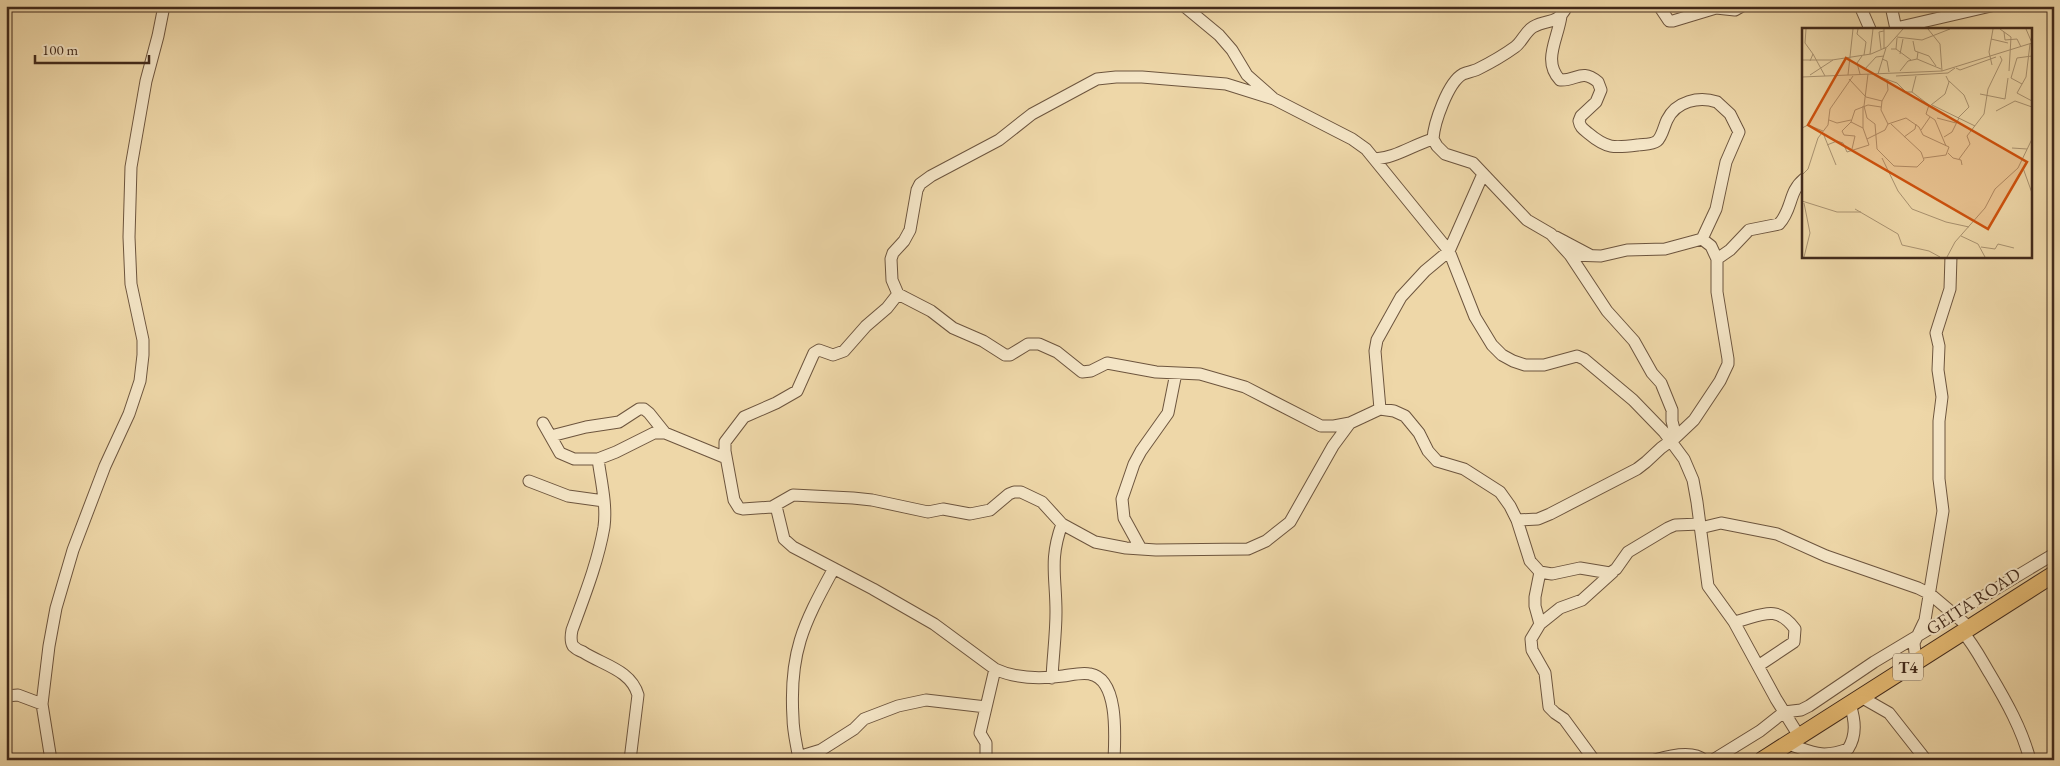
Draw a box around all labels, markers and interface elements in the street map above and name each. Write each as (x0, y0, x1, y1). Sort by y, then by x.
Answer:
inset map (1802, 28, 2032, 258)
scale bar (35, 32, 149, 64)
text: 100 m (42, 40, 79, 59)
street label: GEITA ROAD (1921, 562, 2025, 640)
road number: T4 (1893, 654, 1923, 680)

